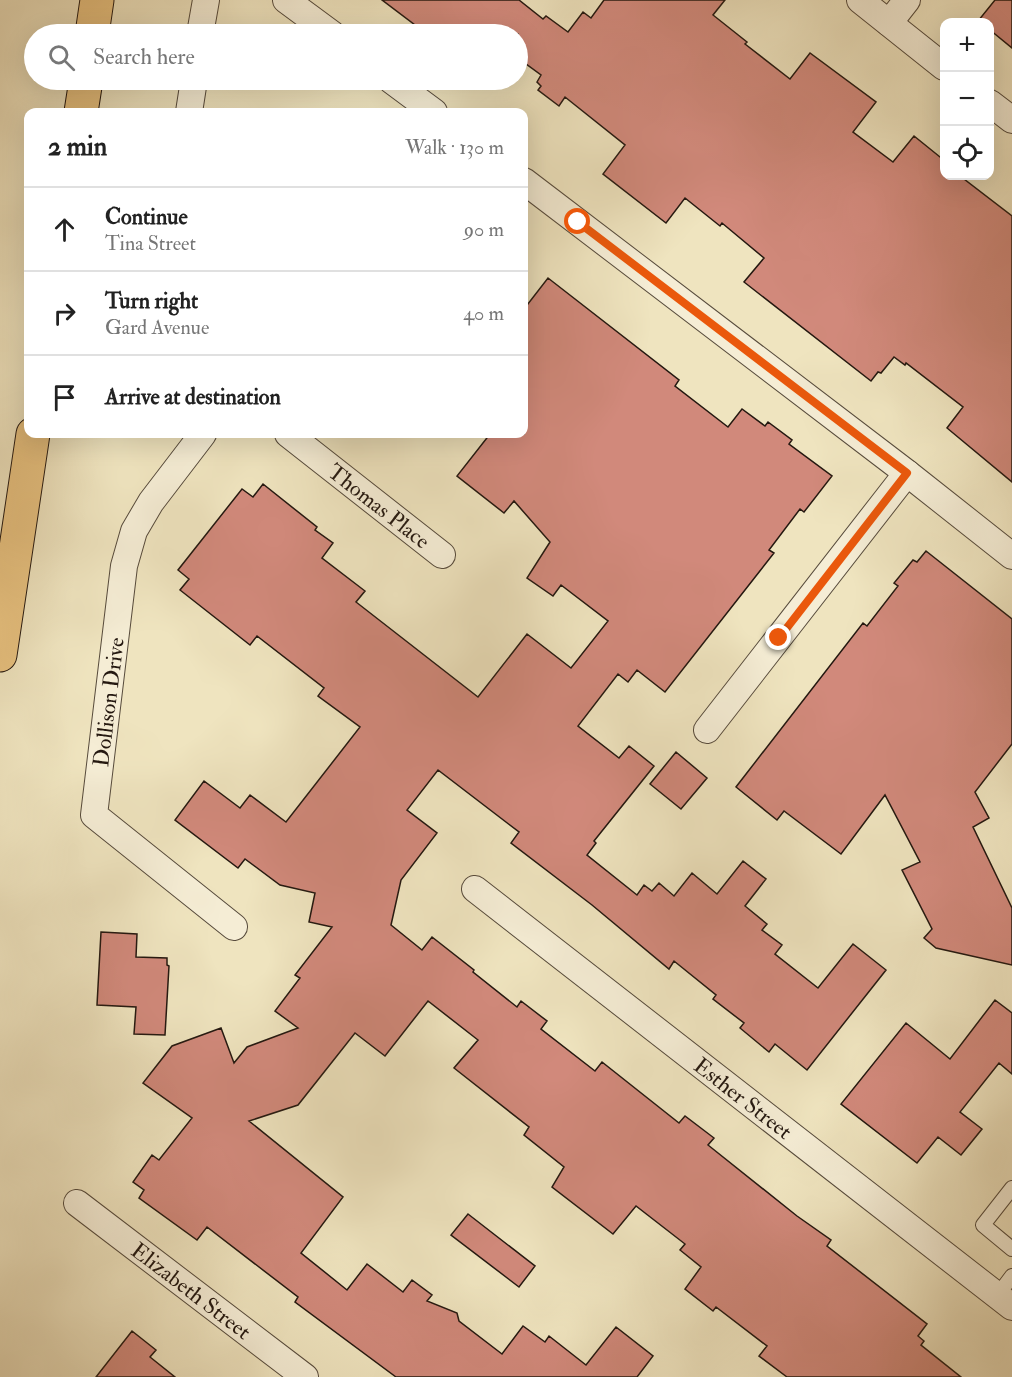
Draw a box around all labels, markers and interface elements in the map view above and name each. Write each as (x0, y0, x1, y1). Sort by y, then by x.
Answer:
map controls (940, 18, 994, 180)
button: + (940, 18, 994, 72)
search box (24, 24, 528, 90)
icon: search (45, 41, 78, 74)
text: Search here (93, 43, 195, 71)
button: − (940, 72, 994, 126)
button: locate (940, 126, 994, 180)
text: 2 min (48, 131, 107, 163)
text: Walk · 130 m (405, 135, 504, 160)
text: Continue (105, 203, 188, 231)
route start (564, 208, 590, 234)
icon: ahead (48, 213, 81, 246)
text: 90 m (464, 217, 504, 242)
text: Tina Street (105, 231, 196, 256)
text: Turn right (105, 287, 198, 315)
icon: right (48, 297, 81, 330)
text: 40 m (463, 301, 504, 326)
text: Gard Avenue (105, 315, 209, 340)
icon: arrive (48, 381, 81, 414)
text: Arrive at destination (105, 383, 281, 411)
street label: Thomas Place (322, 458, 435, 555)
route end (765, 624, 791, 650)
street label: Dollison Drive (87, 636, 131, 768)
street label: Esther Street (688, 1052, 798, 1146)
street label: Elizabeth Street (125, 1237, 256, 1346)

